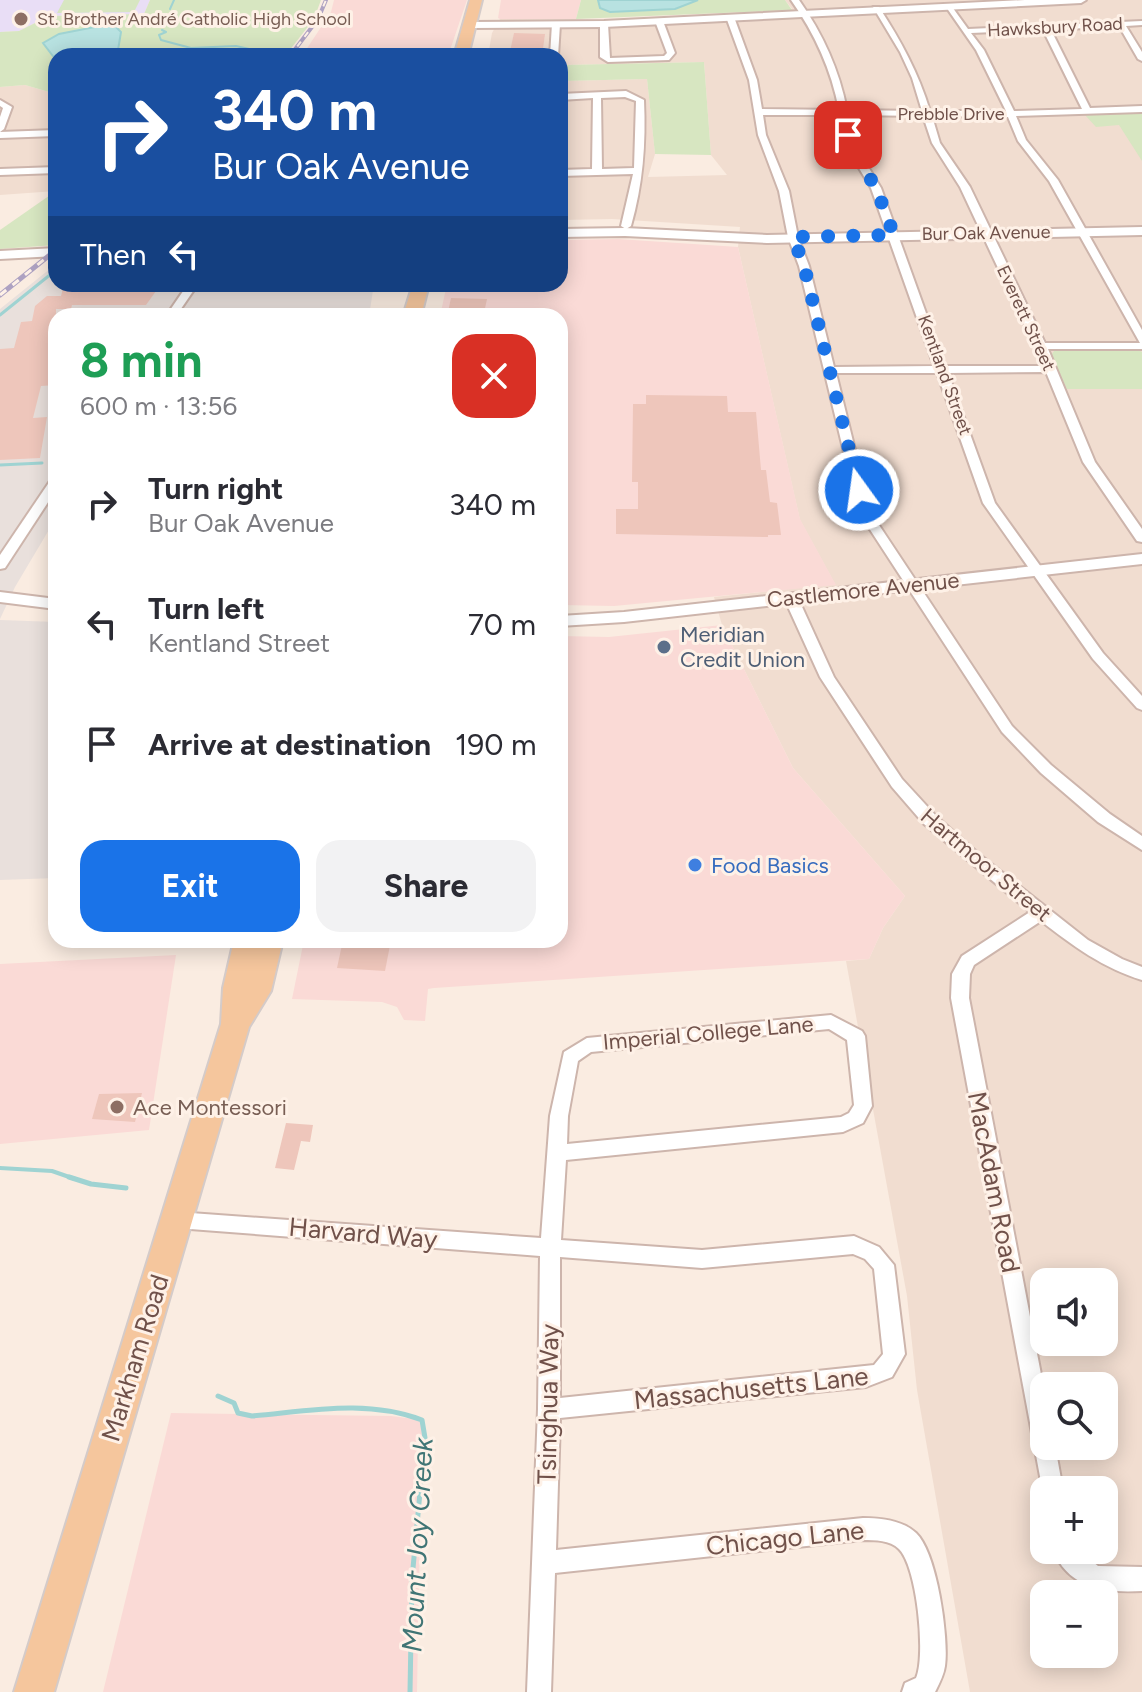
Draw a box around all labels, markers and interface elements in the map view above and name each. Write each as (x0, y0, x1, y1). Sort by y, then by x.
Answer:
place label: St. Brother André Catholic High School (37, 8, 351, 30)
marker: St. Brother André Catholic High School (12, 10, 30, 28)
street label: Hawksbury Road (987, 12, 1123, 42)
text: 340 m (212, 77, 377, 144)
icon: right (80, 80, 184, 184)
pin (814, 101, 882, 169)
street label: Prebble Drive (897, 103, 1005, 125)
icon: arrive (826, 113, 870, 157)
text: Bur Oak Avenue (212, 145, 470, 188)
street label: Bur Oak Avenue (921, 221, 1051, 245)
icon: left (162, 232, 206, 276)
text: Then (80, 236, 146, 273)
street label: Everett Street (992, 262, 1060, 374)
street label: Kentland Street (913, 312, 977, 438)
text: 8 min (80, 331, 203, 389)
button: close (452, 334, 536, 418)
text: 600 m · 13:56 (80, 390, 237, 422)
position arrow (817, 448, 901, 532)
text: Turn right (148, 470, 283, 507)
icon: right (80, 482, 124, 526)
text: 340 m (449, 486, 536, 523)
text: Bur Oak Avenue (148, 507, 334, 539)
street label: Castlemore Avenue (765, 566, 961, 614)
text: Turn left (148, 590, 265, 627)
icon: left (80, 602, 124, 646)
text: 70 m (468, 606, 536, 643)
place label: Meridian Credit Union (680, 621, 805, 673)
text: Kentland Street (148, 627, 330, 659)
marker: Meridian Credit Union (655, 638, 673, 656)
icon: arrive (80, 722, 124, 766)
text: Arrive at destination (148, 726, 431, 763)
text: 190 m (455, 726, 537, 763)
street label: Hartmoor Street (915, 803, 1057, 927)
button: Exit (80, 840, 300, 932)
button: Share (316, 840, 536, 932)
place label: Food Basics (711, 852, 829, 879)
marker: Food Basics (686, 856, 704, 874)
street label: Imperial College Lane (602, 1010, 814, 1056)
street label: MacAdam Road (961, 1089, 1027, 1275)
place label: Ace Montessori (133, 1094, 287, 1121)
marker: Ace Montessori (108, 1098, 126, 1116)
street label: Harvard Way (287, 1211, 439, 1255)
map controls (1030, 1268, 1118, 1668)
button: sound (1030, 1268, 1118, 1356)
street label: Markham Road (94, 1271, 176, 1445)
street label: Tsinghua Way (531, 1323, 565, 1484)
street label: Massachusetts Lane (632, 1360, 870, 1416)
button: search (1030, 1372, 1118, 1460)
water label: Mount Joy Creek (394, 1435, 440, 1653)
button: + (1030, 1476, 1118, 1564)
street label: Chicago Lane (704, 1514, 866, 1562)
button: − (1030, 1580, 1118, 1668)

